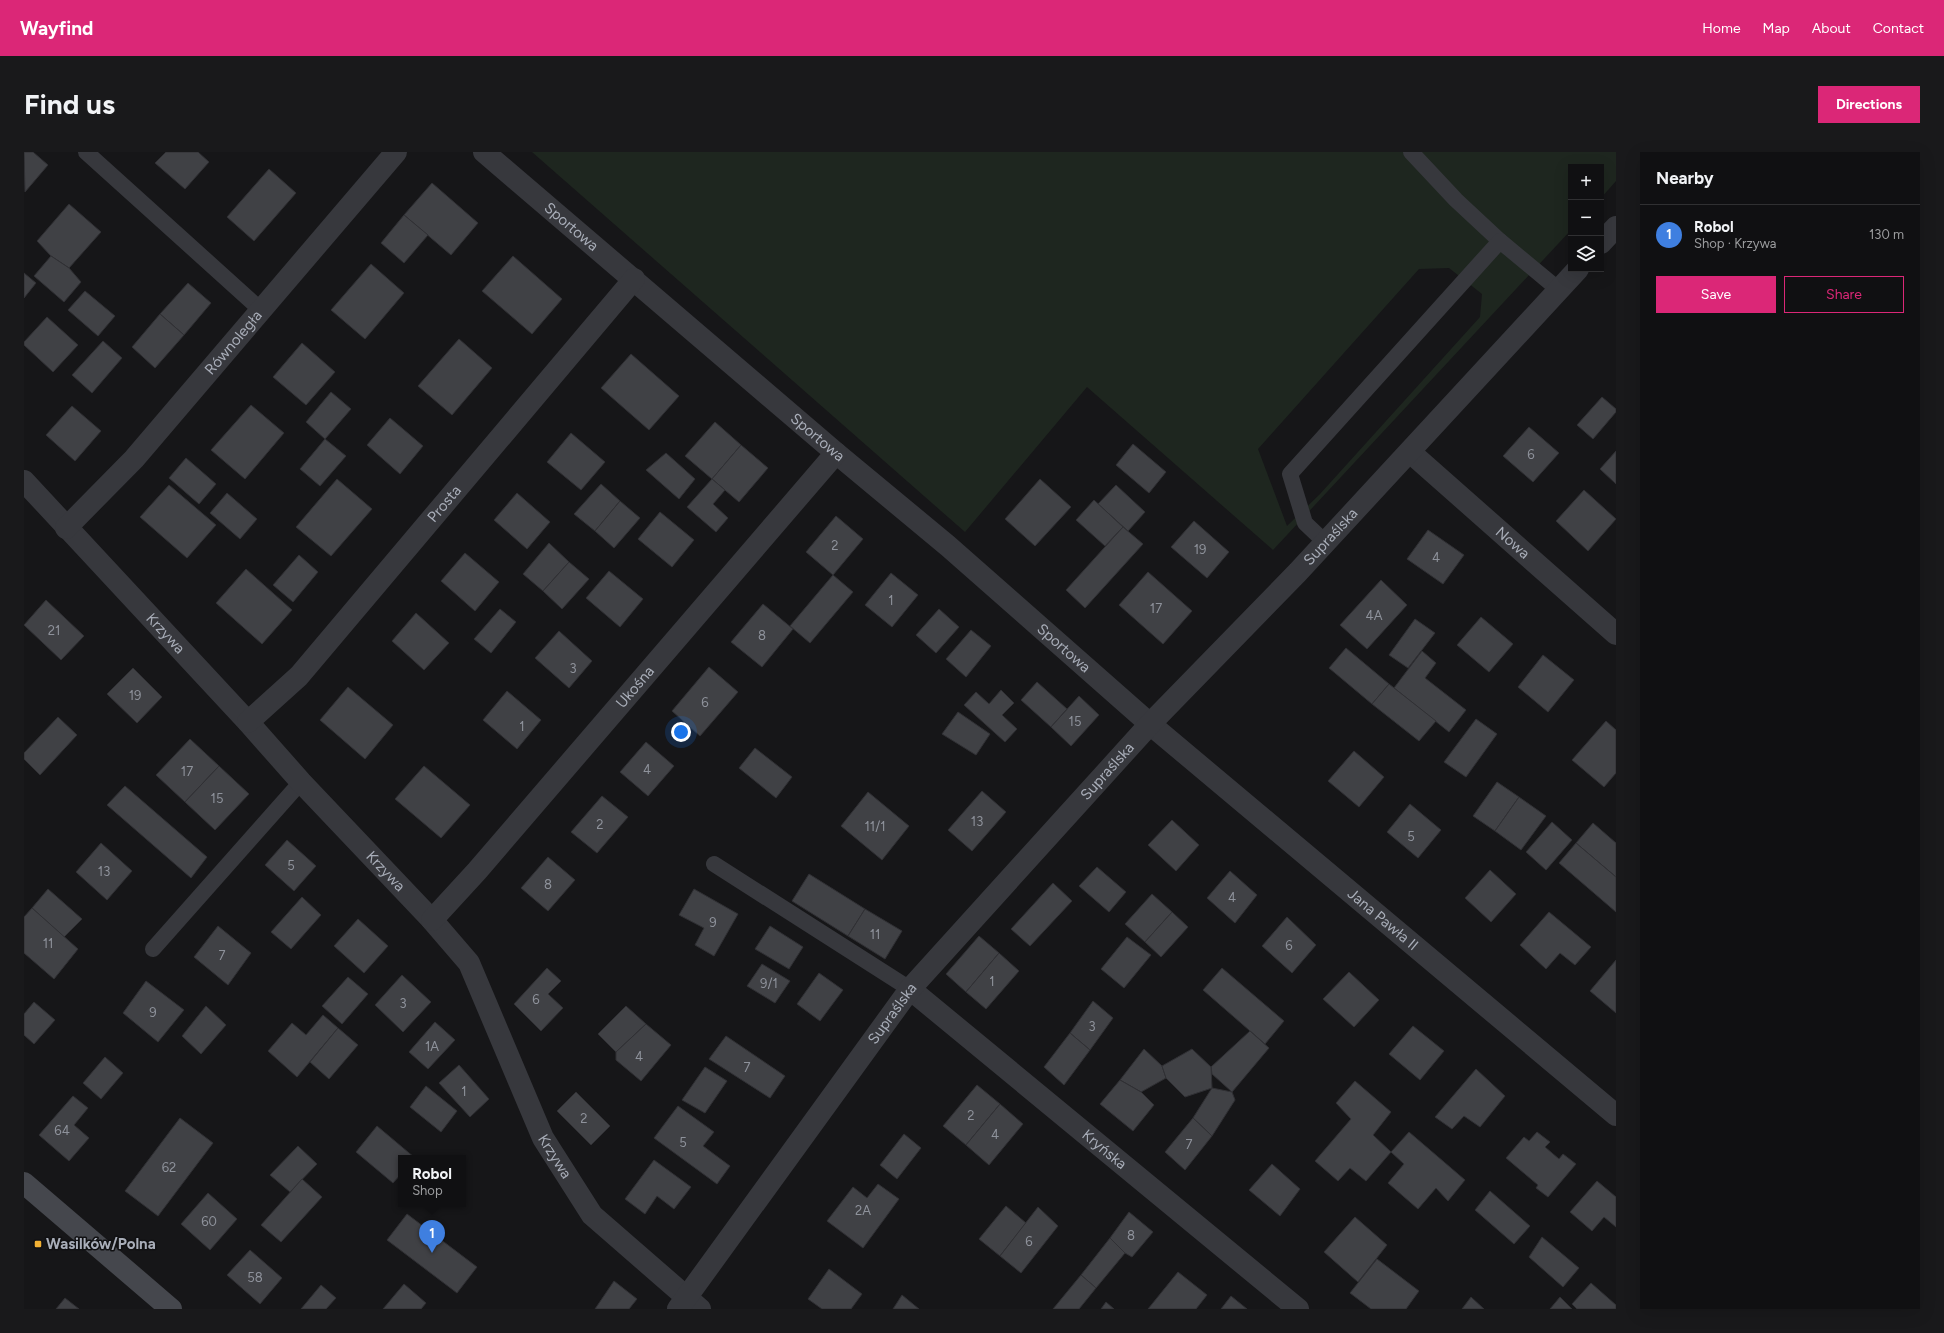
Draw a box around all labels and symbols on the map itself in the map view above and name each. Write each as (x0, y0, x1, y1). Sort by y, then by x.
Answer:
street label: Sportowa (541, 199, 602, 255)
street label: Równoległa (201, 307, 266, 378)
street label: Sportowa (787, 409, 848, 465)
house number: 6 (1527, 447, 1535, 462)
street label: Prosta (424, 482, 465, 526)
street label: Supraślska (1300, 504, 1361, 569)
street label: Nowa (1492, 523, 1533, 562)
house number: 2 (831, 538, 839, 553)
house number: 19 (1194, 542, 1206, 557)
house number: 4 (1432, 550, 1440, 565)
house number: 1 (888, 593, 894, 608)
house number: 17 (1150, 601, 1162, 616)
house number: 4A (1366, 608, 1383, 623)
street label: Krzywa (142, 609, 189, 657)
street label: Sportowa (1033, 620, 1094, 676)
house number: 21 (48, 623, 60, 638)
house number: 8 (758, 628, 766, 643)
house number: 3 (569, 661, 577, 676)
street label: Ukośna (612, 662, 658, 712)
house number: 19 (129, 688, 141, 703)
house number: 6 (701, 695, 709, 710)
house number: 15 (1069, 714, 1081, 729)
house number: 1 (519, 719, 525, 734)
your location (671, 722, 691, 742)
street label: Supraślska (1077, 739, 1138, 804)
house number: 4 (643, 762, 651, 777)
house number: 17 (181, 764, 193, 779)
house number: 15 (211, 791, 223, 806)
house number: 13 (971, 814, 983, 829)
house number: 2 (596, 817, 604, 832)
house number: 11/1 (864, 819, 886, 834)
house number: 5 (1407, 829, 1415, 844)
street label: Krzywa (362, 847, 409, 895)
house number: 5 (287, 858, 295, 873)
house number: 13 (98, 864, 110, 879)
house number: 8 (544, 877, 552, 892)
street label: Jana Pawła II (1344, 885, 1422, 954)
house number: 4 (1228, 890, 1236, 905)
house number: 9 (709, 915, 717, 930)
house number: 11 (870, 927, 880, 942)
house number: 11 (43, 936, 53, 951)
house number: 6 (1285, 938, 1293, 953)
house number: 7 (219, 948, 226, 963)
house number: 1 (989, 974, 995, 989)
house number: 9/1 (760, 976, 778, 991)
street label: Supraślska (864, 979, 920, 1048)
house number: 6 (532, 992, 540, 1007)
house number: 3 (399, 996, 407, 1011)
house number: 9 (149, 1005, 157, 1020)
house number: 3 (1088, 1019, 1096, 1034)
house number: 1A (425, 1039, 439, 1054)
house number: 4 (635, 1049, 643, 1064)
house number: 7 (744, 1060, 751, 1075)
house number: 1 (461, 1084, 467, 1099)
house number: 2 (967, 1108, 975, 1123)
house number: 2 (580, 1111, 588, 1126)
house number: 64 (54, 1123, 70, 1138)
street label: Kryńska (1079, 1126, 1130, 1173)
house number: 4 (991, 1127, 999, 1142)
street label: Krzywa (534, 1131, 575, 1182)
house number: 5 (679, 1135, 687, 1150)
house number: 7 (1186, 1137, 1193, 1152)
house number: 62 (162, 1160, 176, 1175)
house number: 2A (855, 1203, 871, 1218)
house number: 60 (201, 1214, 217, 1229)
pin: 1 (419, 1220, 445, 1253)
house number: 8 (1127, 1228, 1135, 1243)
house number: 6 (1025, 1234, 1033, 1249)
place label: Wasilków/Polna (46, 1235, 156, 1253)
marker: Wasilków/Polna (33, 1239, 43, 1249)
house number: 58 (247, 1270, 263, 1285)

